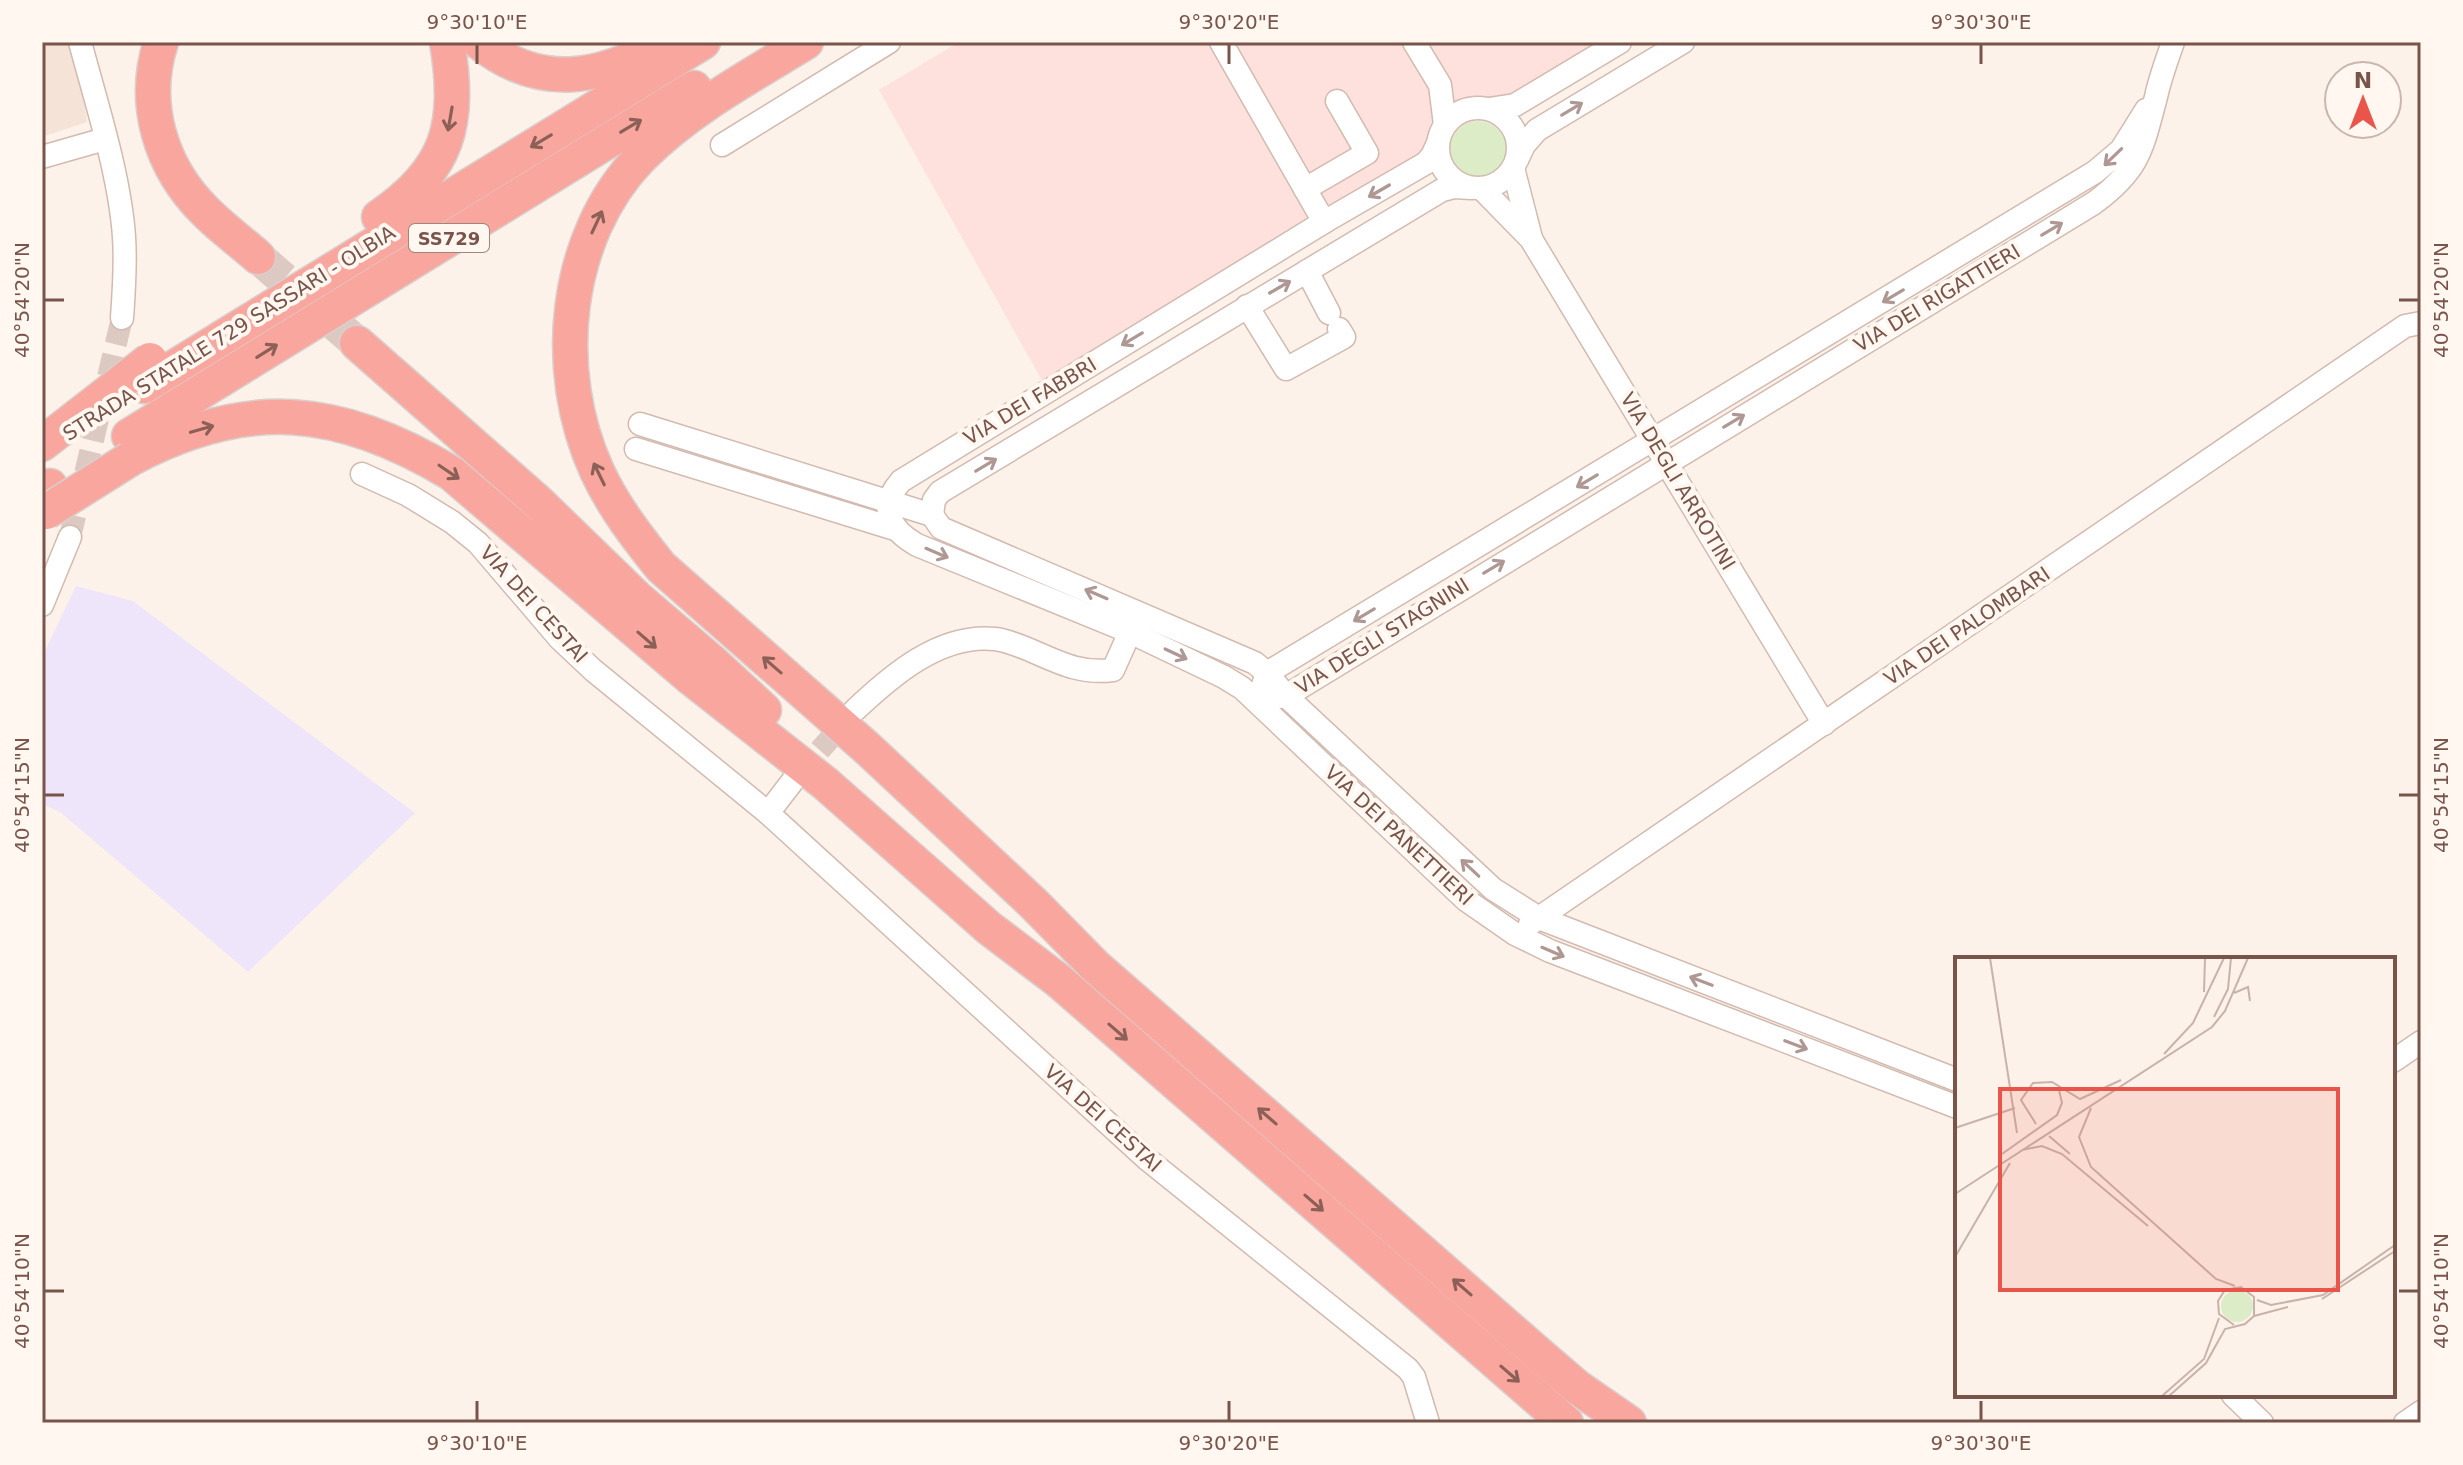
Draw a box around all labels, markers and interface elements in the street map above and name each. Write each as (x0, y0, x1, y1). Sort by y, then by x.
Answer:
text: 9°30'10"E (427, 10, 527, 34)
text: 9°30'20"E (1179, 10, 1279, 34)
text: 9°30'30"E (1931, 10, 2031, 34)
north arrow (2323, 60, 2403, 140)
text: N (2354, 68, 2372, 93)
one-way arrow (1560, 101, 1583, 117)
one-way arrow (441, 106, 456, 131)
one-way arrow (619, 118, 642, 134)
one-way arrow (530, 133, 553, 149)
one-way arrow (2103, 148, 2123, 167)
one-way arrow (1368, 183, 1391, 199)
one-way arrow (590, 211, 605, 235)
street label: STRADA STATALE 729 SASSARI - OLBIA (58, 220, 400, 446)
one-way arrow (2040, 220, 2063, 236)
road number: SS729 (409, 224, 489, 252)
street label: VIA DEI RIGATTIERI (1849, 239, 2025, 357)
text: 40°54'20"N (10, 242, 34, 358)
text: 40°54'20"N (2429, 242, 2453, 358)
one-way arrow (1268, 279, 1291, 295)
one-way arrow (1882, 288, 1905, 304)
one-way arrow (1121, 331, 1144, 347)
one-way arrow (255, 342, 278, 358)
street label: VIA DEI FABBRI (959, 352, 1101, 450)
street label: VIA DEGLI ARROTINI (1616, 388, 1740, 574)
one-way arrow (1722, 413, 1745, 429)
one-way arrow (188, 421, 214, 436)
one-way arrow (974, 456, 997, 472)
one-way arrow (591, 463, 606, 487)
one-way arrow (437, 464, 459, 480)
one-way arrow (1576, 473, 1599, 489)
street label: VIA DEI CESTAI (475, 540, 593, 668)
one-way arrow (924, 547, 949, 561)
one-way arrow (1482, 559, 1505, 575)
street label: VIA DEI PALOMBARI (1879, 562, 2055, 690)
street label: VIA DEGLI STAGNINI (1291, 573, 1473, 699)
one-way arrow (1084, 585, 1109, 600)
one-way arrow (1353, 607, 1376, 623)
one-way arrow (637, 631, 657, 649)
one-way arrow (1164, 647, 1188, 662)
one-way arrow (763, 656, 783, 674)
text: 40°54'15"N (10, 737, 34, 853)
text: 40°54'15"N (2429, 737, 2453, 853)
street label: VIA DEI PANETTIERI (1320, 760, 1478, 910)
one-way arrow (1460, 858, 1480, 877)
one-way arrow (1540, 945, 1565, 960)
inset map (1955, 957, 2395, 1397)
one-way arrow (1690, 973, 1714, 987)
one-way arrow (1107, 1023, 1128, 1041)
one-way arrow (1783, 1039, 1808, 1053)
street label: VIA DEI CESTAI (1039, 1059, 1167, 1177)
one-way arrow (1257, 1107, 1277, 1125)
one-way arrow (1303, 1194, 1324, 1212)
text: 40°54'10"N (10, 1233, 34, 1349)
text: 40°54'10"N (2429, 1233, 2453, 1349)
one-way arrow (1453, 1279, 1473, 1297)
one-way arrow (1500, 1365, 1520, 1383)
text: 9°30'10"E (427, 1431, 527, 1455)
text: 9°30'20"E (1179, 1431, 1279, 1455)
text: 9°30'30"E (1931, 1431, 2031, 1455)

